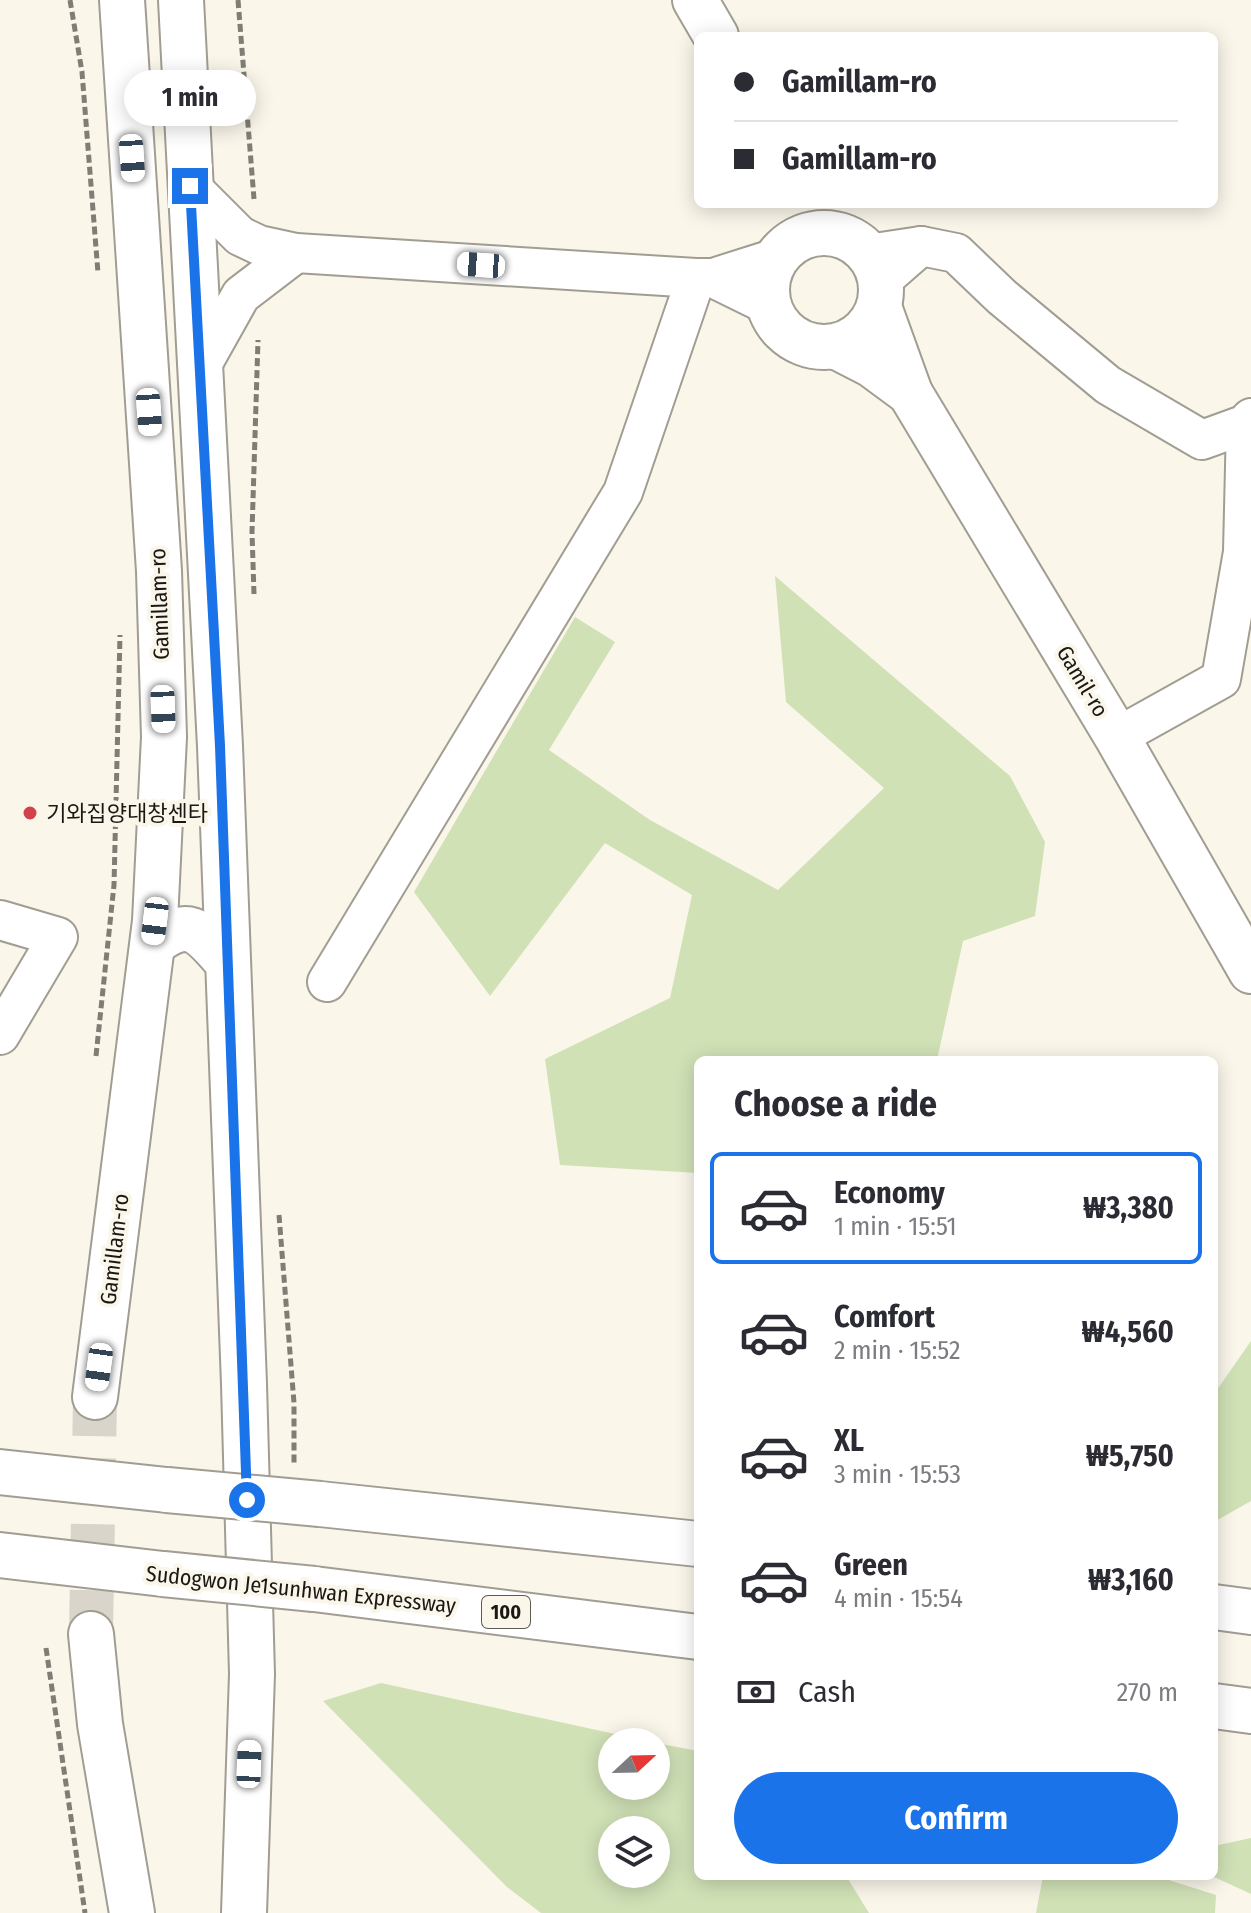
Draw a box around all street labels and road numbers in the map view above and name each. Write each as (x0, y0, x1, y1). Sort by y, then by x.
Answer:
street label: Gamillam-ro (144, 548, 175, 660)
street label: Gamil-ro (1051, 641, 1114, 722)
street label: Gamillam-ro (94, 1192, 135, 1306)
street label: Sudogwon Je1sunhwan Expressway (145, 1560, 457, 1619)
road number: 100 (482, 1596, 530, 1628)

